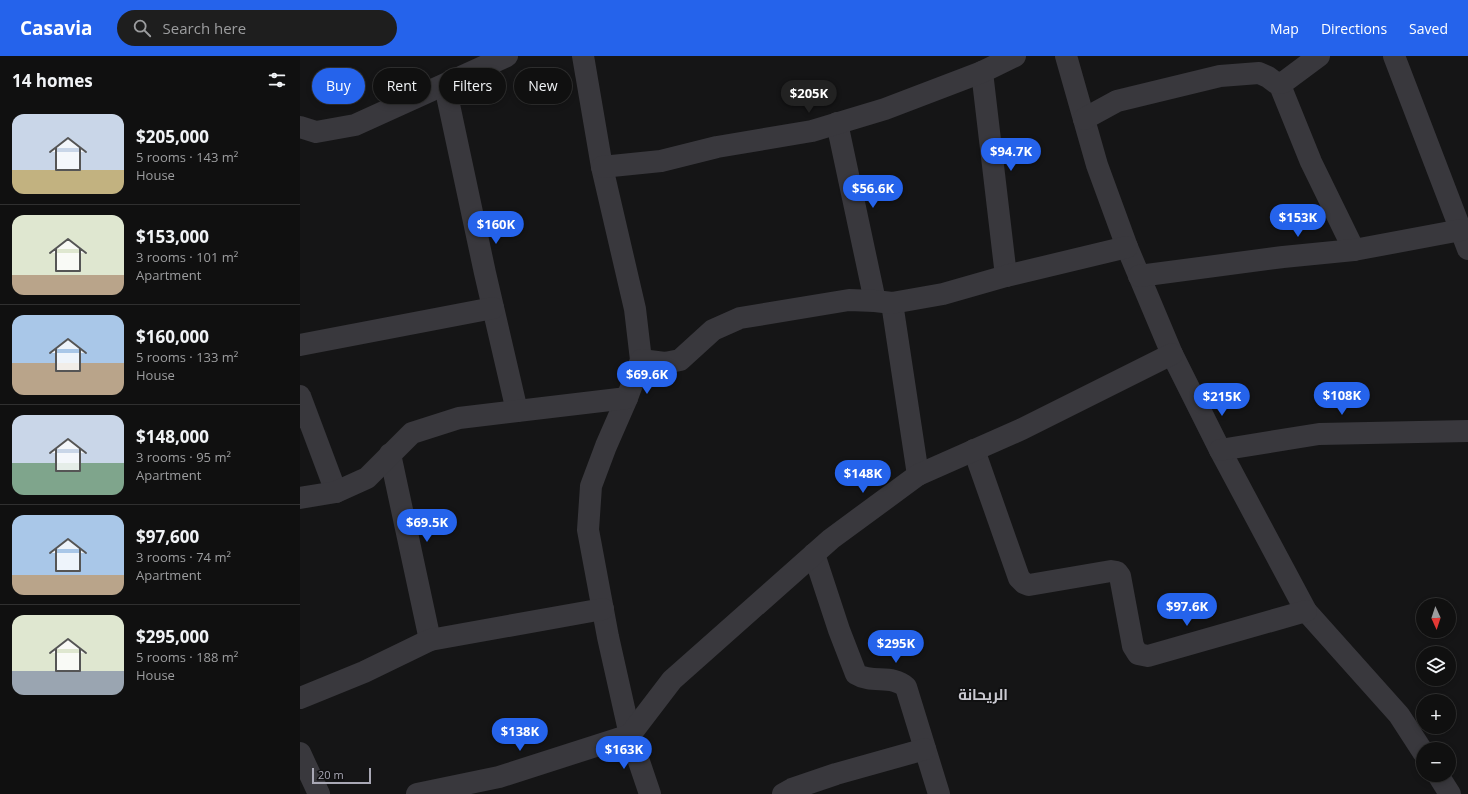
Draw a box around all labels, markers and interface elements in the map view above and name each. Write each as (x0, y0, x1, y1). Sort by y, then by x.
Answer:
search box (117, 10, 397, 46)
text: Casavia (20, 15, 93, 41)
icon: search (131, 17, 153, 39)
text: Search here (163, 18, 246, 38)
text: Map (1270, 19, 1299, 38)
text: Directions (1321, 19, 1387, 38)
text: Saved (1409, 19, 1448, 38)
chip: Buy (312, 68, 365, 104)
chip: Rent (373, 68, 431, 104)
chip: Filters (439, 68, 506, 104)
chip: New (514, 68, 572, 104)
text: 14 homes (12, 69, 93, 92)
icon: filters (266, 69, 288, 91)
pin: $205K (781, 80, 837, 114)
text: $205K (790, 84, 828, 102)
text: $205,000 (136, 125, 209, 148)
icon: home (44, 130, 92, 178)
pin: $94.7K (978, 138, 1044, 172)
text: $94.7K (990, 142, 1032, 160)
text: 5 rooms · 143 m² (136, 148, 238, 166)
text: House (136, 166, 175, 184)
pin: $56.6K (840, 175, 906, 209)
text: $56.6K (852, 179, 894, 197)
pin: $153K (1270, 204, 1326, 238)
text: $153K (1279, 208, 1317, 226)
pin: $160K (468, 211, 524, 245)
text: $160K (477, 215, 515, 233)
text: $153,000 (136, 225, 209, 248)
icon: home (44, 231, 92, 279)
text: 3 rooms · 101 m² (136, 248, 238, 266)
text: Apartment (136, 266, 201, 284)
text: $160,000 (136, 325, 209, 348)
icon: home (44, 331, 92, 379)
text: 5 rooms · 133 m² (136, 348, 238, 366)
pin: $69.6K (614, 361, 680, 395)
text: $69.6K (626, 365, 668, 383)
text: House (136, 366, 175, 384)
pin: $108K (1314, 382, 1370, 416)
pin: $215K (1194, 383, 1250, 417)
text: $108K (1323, 386, 1361, 404)
text: $215K (1203, 387, 1241, 405)
text: $148,000 (136, 425, 209, 448)
icon: home (44, 431, 92, 479)
text: 3 rooms · 95 m² (136, 448, 231, 466)
pin: $148K (835, 460, 891, 494)
text: $148K (844, 464, 882, 482)
text: Apartment (136, 466, 201, 484)
pin: $69.5K (394, 509, 460, 543)
text: $69.5K (406, 513, 448, 531)
text: $97,600 (136, 525, 199, 548)
icon: home (44, 531, 92, 579)
text: 3 rooms · 74 m² (136, 548, 231, 566)
text: Apartment (136, 566, 201, 584)
pin: $97.6K (1154, 593, 1220, 627)
text: $97.6K (1166, 597, 1208, 615)
north arrow (1416, 598, 1456, 638)
map controls (1416, 598, 1456, 782)
text: $295,000 (136, 625, 209, 648)
pin: $295K (868, 630, 924, 664)
icon: home (44, 631, 92, 679)
text: $295K (877, 634, 915, 652)
button: layers (1416, 646, 1456, 686)
text: 5 rooms · 188 m² (136, 648, 238, 666)
text: House (136, 666, 175, 684)
district label: الريحانة (958, 684, 1008, 704)
button: + (1416, 694, 1456, 734)
pin: $138K (492, 718, 548, 752)
text: $138K (501, 722, 539, 740)
pin: $163K (596, 736, 652, 770)
text: $163K (605, 740, 643, 758)
button: − (1416, 742, 1456, 782)
scale bar (312, 766, 371, 785)
text: 20 m (318, 767, 344, 782)

